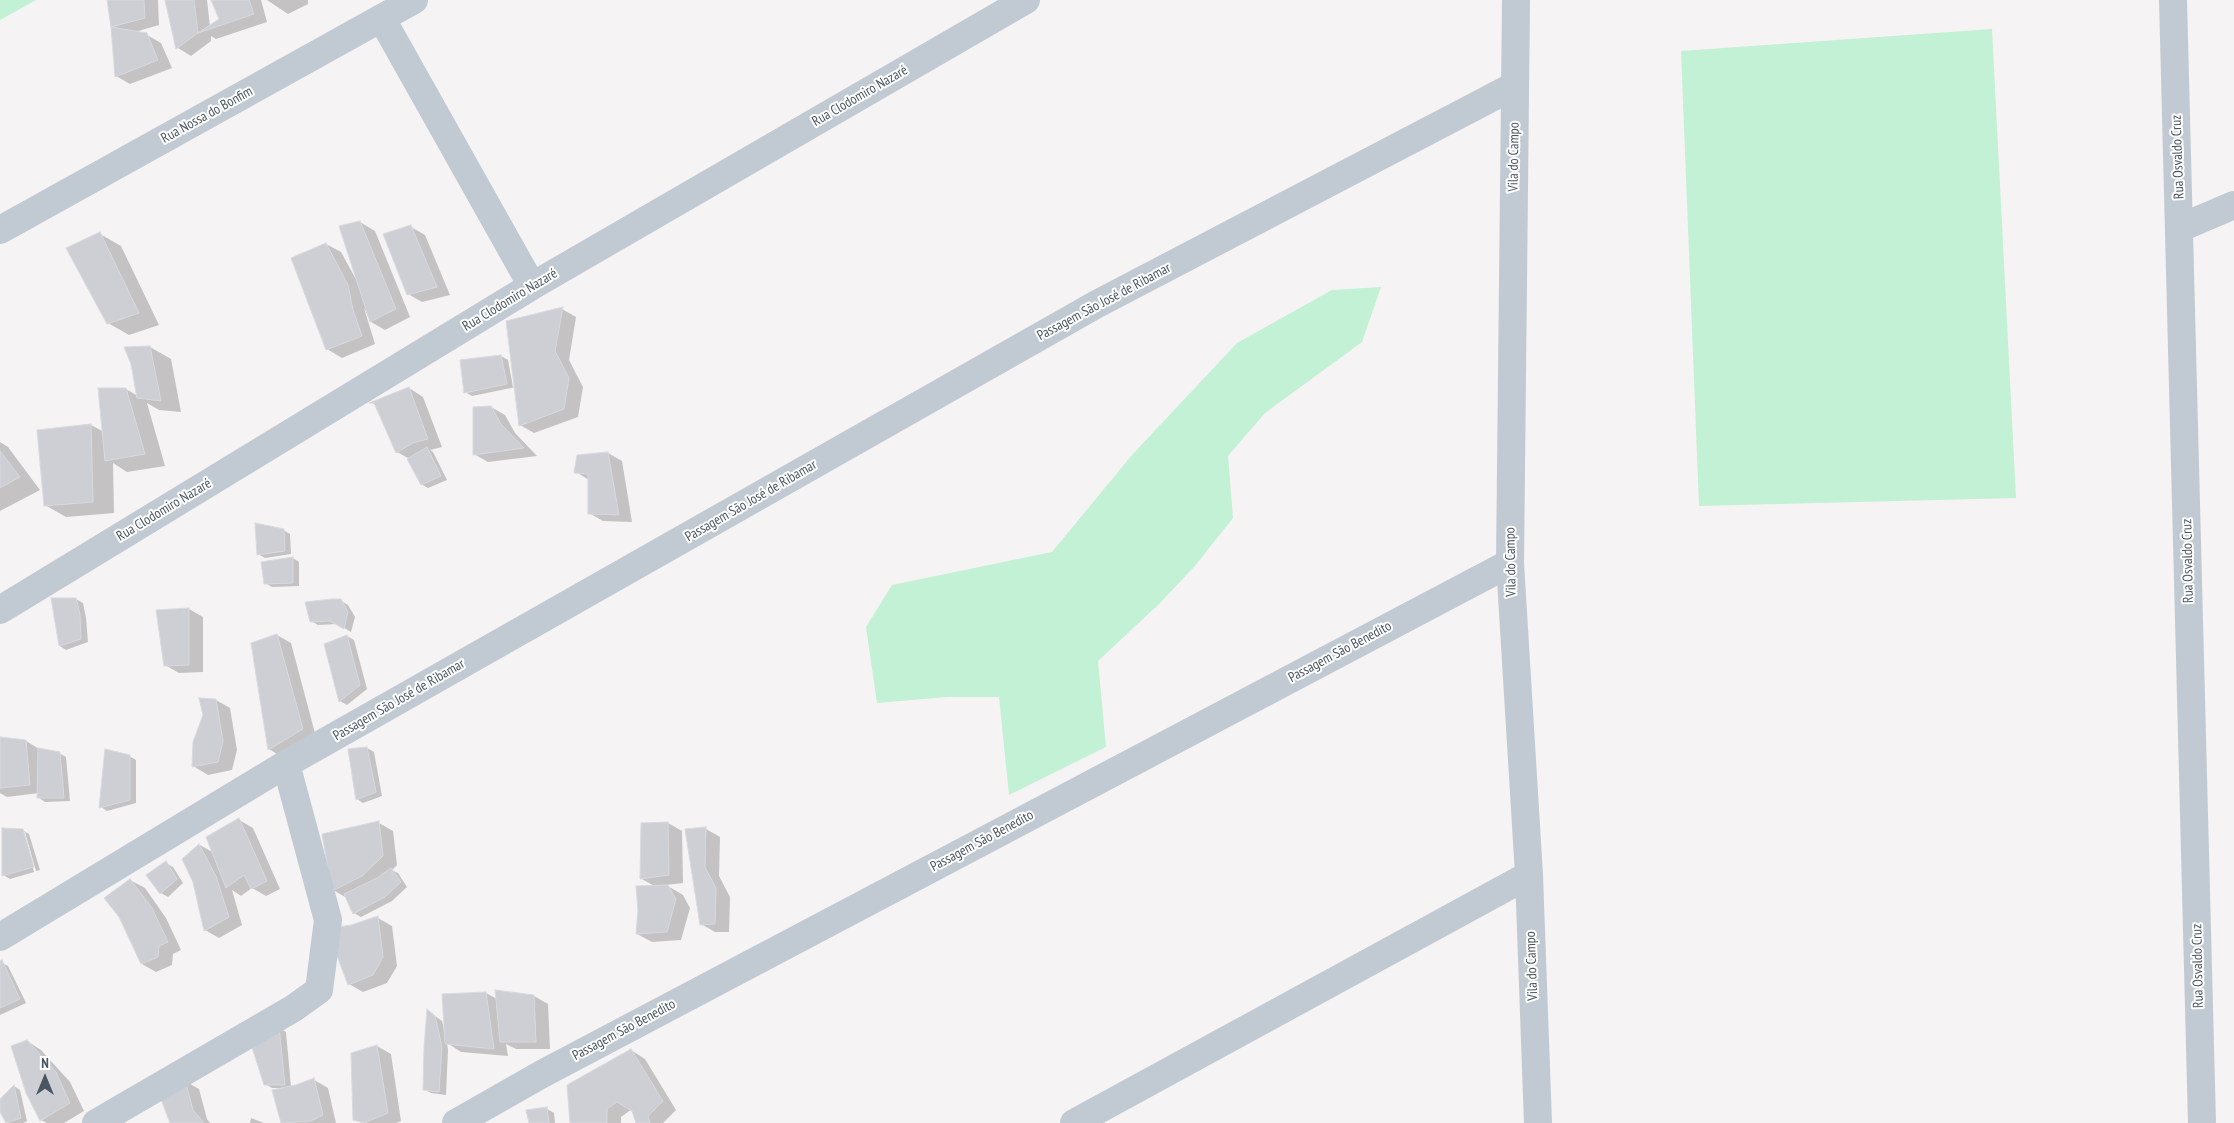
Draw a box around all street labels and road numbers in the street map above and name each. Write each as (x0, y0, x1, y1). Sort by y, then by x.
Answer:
street label: Rua Clodomiro Nazaré (809, 62, 911, 130)
street label: Rua Nossa do Bonfim (158, 83, 256, 147)
street label: Rua Osvaldo Cruz (2168, 115, 2188, 199)
street label: Vila do Campo (1505, 122, 1523, 192)
street label: Passagem São José de Ribamar (1034, 260, 1174, 344)
street label: Rua Clodomiro Nazaré (460, 265, 560, 335)
street label: Passagem São José de Ribamar (682, 457, 820, 545)
street label: Rua Clodomiro Nazaré (114, 475, 214, 545)
street label: Rua Osvaldo Cruz (2179, 519, 2197, 603)
street label: Vila do Campo (1502, 527, 1520, 597)
street label: Passagem São Benedito (1286, 618, 1394, 686)
street label: Passagem São José de Ribamar (330, 656, 468, 744)
street label: Passagem São Benedito (928, 807, 1036, 875)
street label: Rua Osvaldo Cruz (2189, 924, 2207, 1008)
street label: Vila do Campo (1522, 931, 1542, 1001)
street label: Passagem São Benedito (570, 996, 678, 1064)

